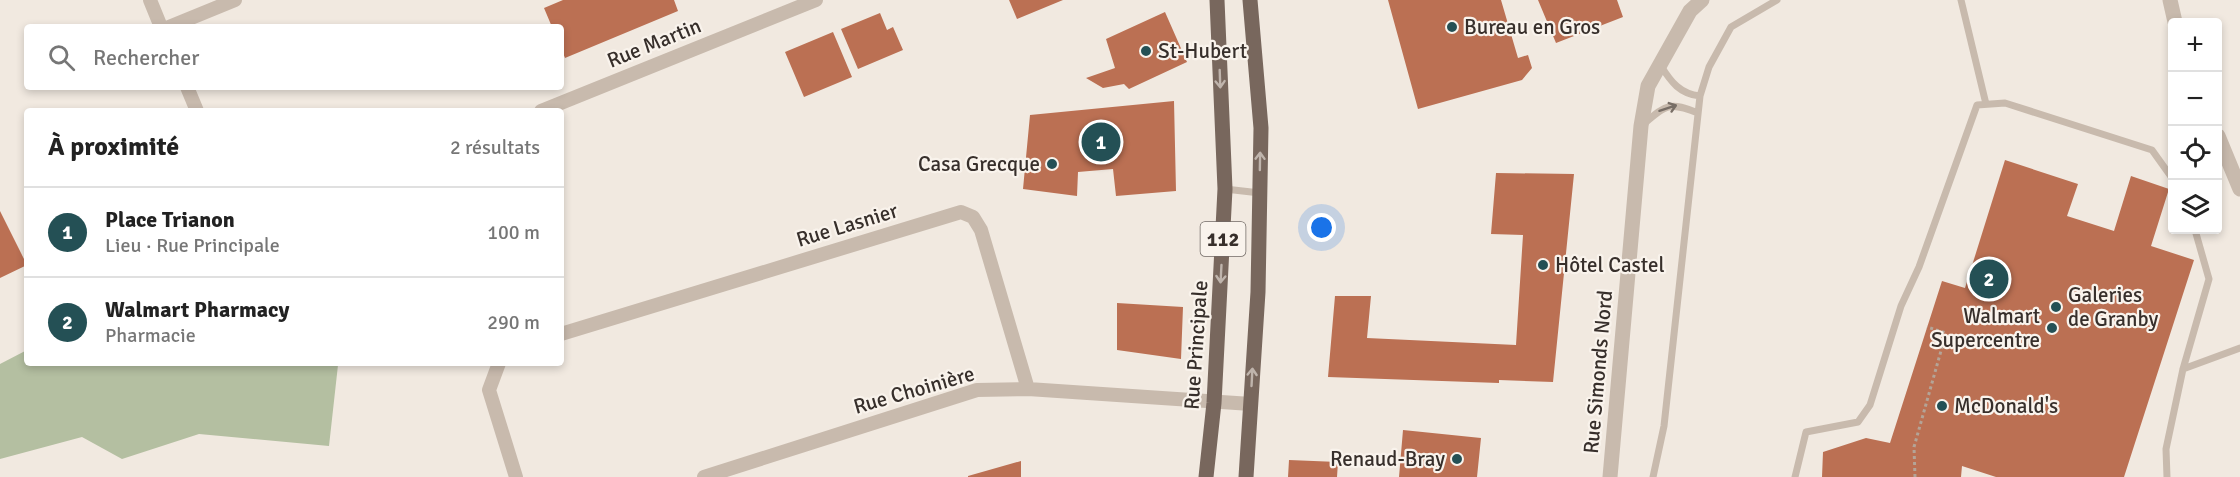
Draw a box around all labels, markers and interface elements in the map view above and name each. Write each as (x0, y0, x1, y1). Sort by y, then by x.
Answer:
street label: Rue Martin (603, 12, 705, 74)
place label: Bureau en Gros (1464, 14, 1600, 40)
map controls (2168, 18, 2222, 234)
button: + (2168, 18, 2222, 72)
marker: Bureau en Gros (1445, 20, 1459, 34)
search box (24, 24, 564, 90)
place label: St-Hubert (1158, 38, 1247, 64)
icon: search (45, 41, 78, 74)
text: Rechercher (93, 44, 199, 71)
marker: St-Hubert (1139, 44, 1153, 58)
one-way arrow (1215, 69, 1226, 89)
button: − (2168, 72, 2222, 126)
one-way arrow (1658, 102, 1677, 113)
pin: 1 (1082, 120, 1120, 164)
button: locate (2168, 126, 2222, 180)
text: À proximité (48, 131, 179, 163)
text: 2 résultats (450, 135, 540, 160)
place label: Casa Grecque (918, 151, 1040, 177)
one-way arrow (1254, 151, 1266, 171)
marker: Casa Grecque (1045, 157, 1059, 171)
button: layers (2168, 180, 2222, 234)
street label: Rue Lasnier (793, 197, 901, 253)
text: Place Trianon (105, 206, 235, 233)
your location (1307, 213, 1336, 242)
text: 1 (62, 220, 73, 245)
text: 100 m (487, 220, 540, 245)
road number: 112 (1200, 222, 1246, 256)
text: Lieu · Rue Principale (105, 233, 280, 258)
place label: Hôtel Castel (1555, 252, 1665, 278)
pin: 2 (1970, 256, 2008, 302)
marker: Hôtel Castel (1536, 258, 1550, 272)
one-way arrow (1216, 264, 1227, 284)
street label: Rue Principale (1179, 279, 1213, 411)
place label: Galeries de Granby (2068, 282, 2159, 332)
street label: Rue Simonds Nord (1578, 289, 1618, 455)
text: Walmart Pharmacy (105, 296, 289, 323)
marker: Galeries de Granby (2049, 300, 2063, 314)
place label: Walmart Supercentre (1931, 303, 2040, 353)
text: 2 (62, 310, 73, 335)
text: 290 m (487, 310, 540, 335)
marker: Walmart Supercentre (2045, 321, 2059, 335)
text: Pharmacie (105, 323, 196, 348)
street label: Rue Choinière (850, 360, 978, 420)
one-way arrow (1247, 367, 1258, 387)
place label: McDonald's (1954, 393, 2058, 419)
marker: McDonald's (1935, 399, 1949, 413)
place label: Renaud-Bray (1330, 446, 1445, 472)
marker: Renaud-Bray (1450, 452, 1464, 466)

